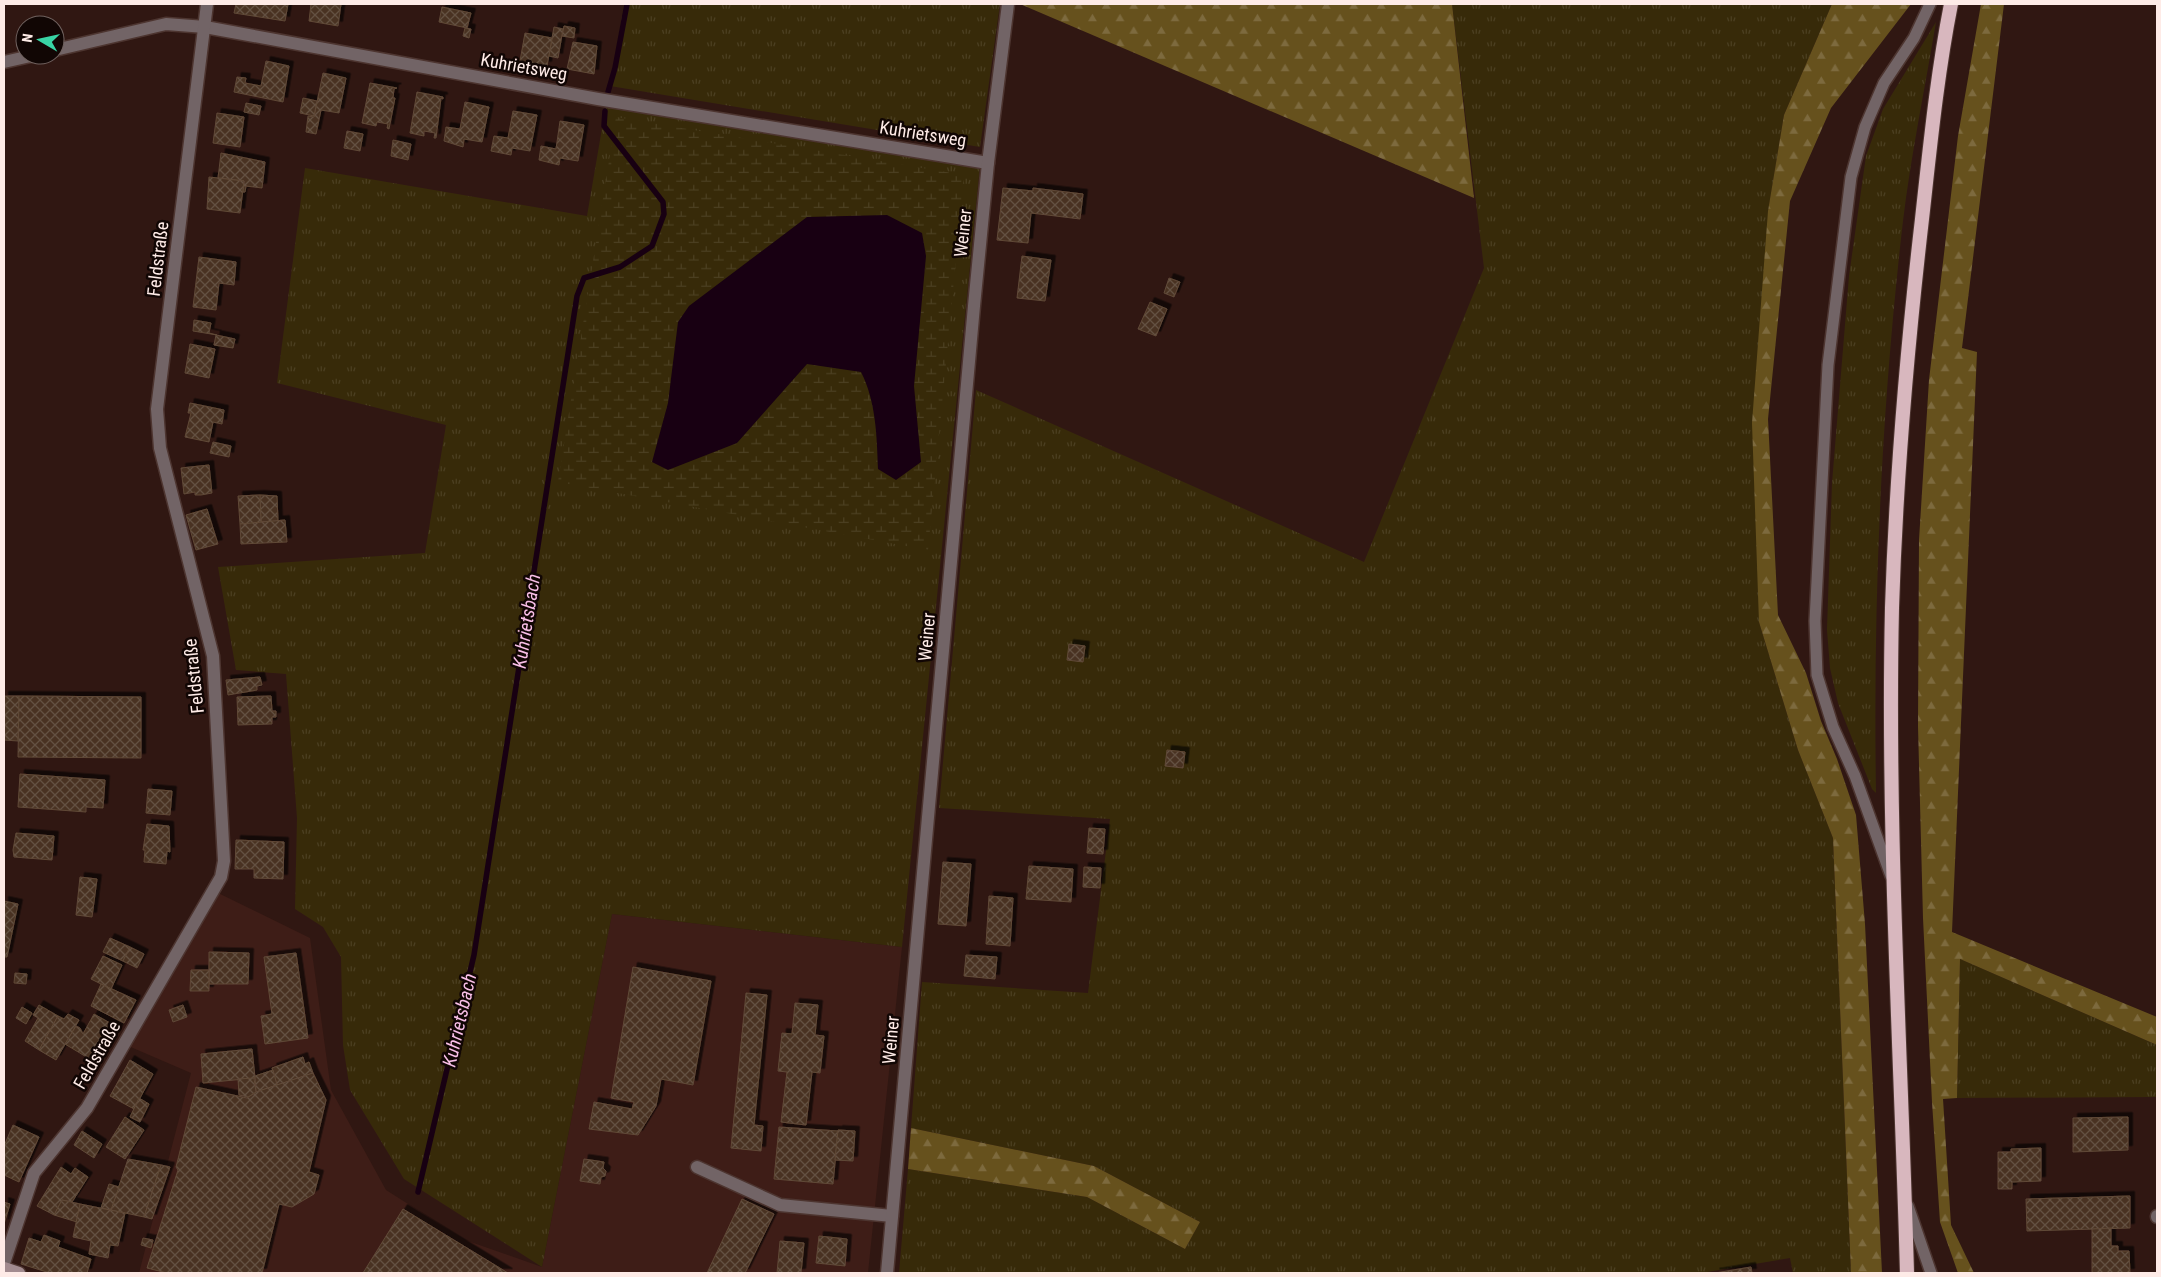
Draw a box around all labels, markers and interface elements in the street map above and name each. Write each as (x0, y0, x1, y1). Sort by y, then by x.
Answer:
north arrow (15, 15, 65, 65)
text: N (19, 32, 36, 43)
street label: Kuhrietsweg (479, 49, 569, 84)
street label: Kuhrietsweg (878, 116, 968, 151)
street label: Weiner (950, 207, 976, 258)
street label: Feldstraße (143, 220, 173, 297)
water label: Kuhrietsbach (508, 572, 545, 670)
street label: Weiner (914, 611, 939, 662)
street label: Feldstraße (179, 638, 208, 714)
water label: Kuhrietsbach (438, 971, 481, 1069)
street label: Weiner (878, 1014, 903, 1065)
street label: Feldstraße (69, 1017, 124, 1093)

